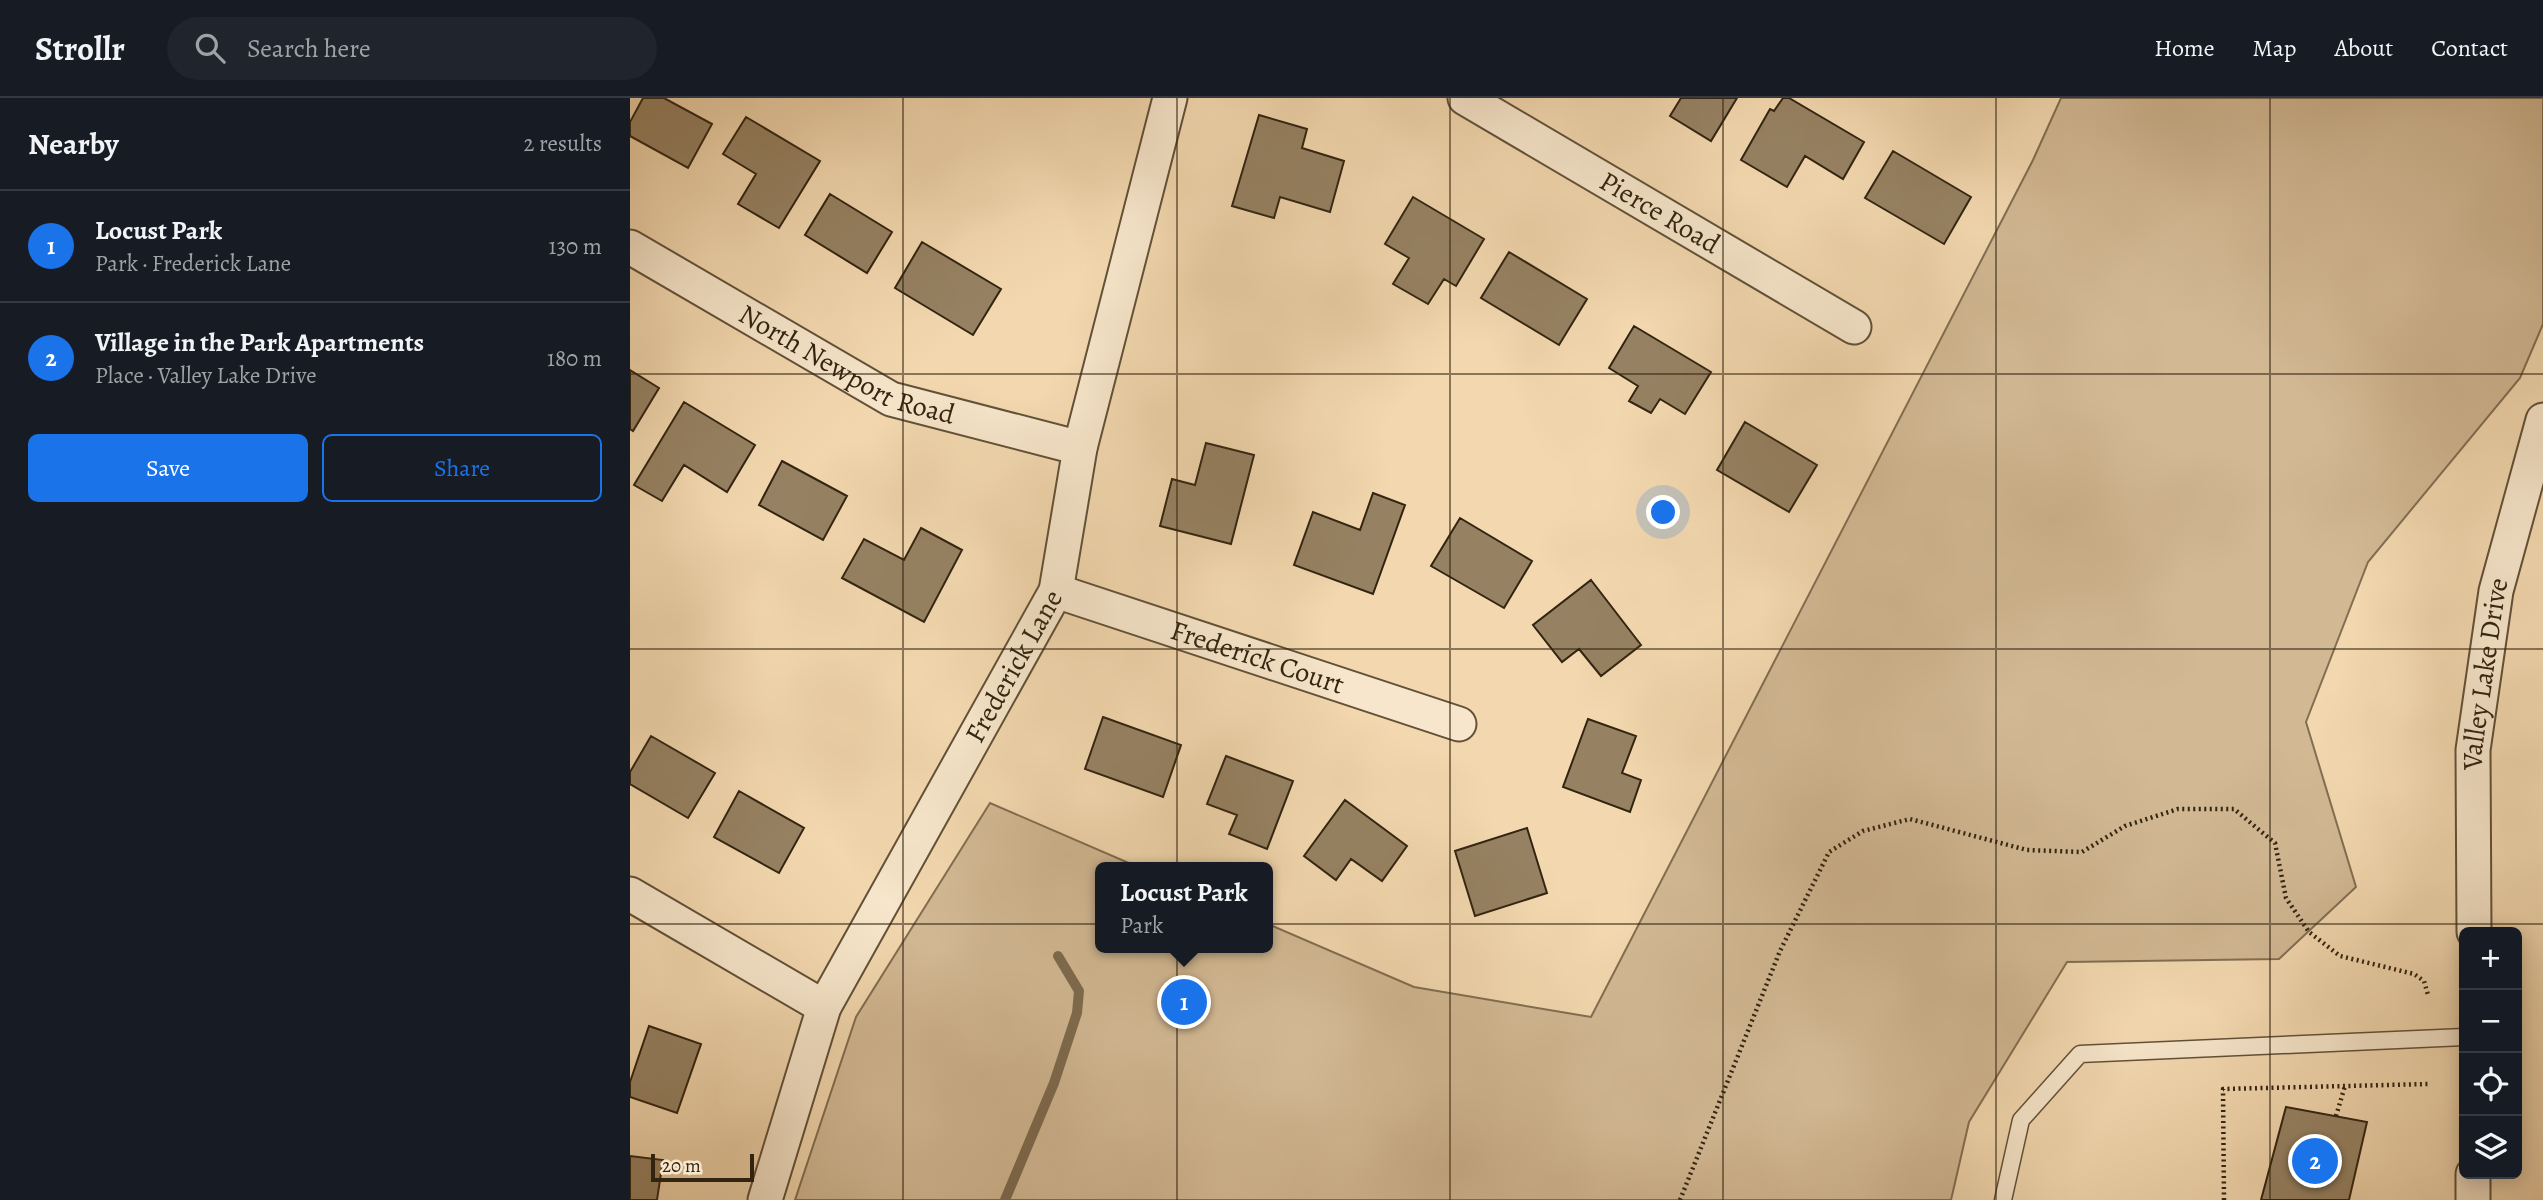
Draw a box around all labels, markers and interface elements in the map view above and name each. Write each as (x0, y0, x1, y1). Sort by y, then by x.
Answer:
search box (167, 17, 657, 80)
text: Strollr (35, 26, 125, 71)
icon: search (191, 29, 229, 67)
text: Search here (247, 31, 371, 66)
text: Home (2154, 32, 2215, 64)
text: Map (2253, 32, 2297, 64)
text: About (2335, 32, 2393, 64)
text: Contact (2431, 32, 2508, 64)
text: Nearby (28, 124, 119, 164)
text: 2 results (524, 128, 602, 159)
street label: Pierce Road (1592, 162, 1728, 263)
text: Locust Park (95, 213, 222, 248)
text: 1 (47, 231, 55, 262)
text: 130 m (549, 231, 602, 262)
text: Park · Frederick Lane (95, 248, 291, 279)
street label: North Newport Road (732, 295, 960, 434)
text: Village in the Park Apartments (95, 325, 424, 360)
text: 2 (45, 343, 57, 374)
text: 180 m (547, 343, 602, 374)
text: Place · Valley Lake Drive (95, 360, 316, 391)
button: Save (28, 434, 308, 502)
button: Share (322, 434, 602, 502)
your location (1646, 495, 1680, 529)
street label: Valley Lake Drive (2453, 573, 2518, 771)
street label: Frederick Lane (956, 583, 1072, 750)
street label: Frederick Court (1166, 611, 1349, 704)
popup (1095, 862, 1273, 953)
text: Locust Park (1120, 875, 1248, 910)
text: Park (1120, 910, 1164, 941)
map controls (2459, 927, 2522, 1179)
button: + (2459, 927, 2522, 990)
pin: 1 (1161, 976, 1207, 1028)
button: − (2459, 990, 2522, 1053)
button: locate (2459, 1053, 2522, 1116)
button: layers (2459, 1116, 2522, 1179)
pin: 2 (2292, 1135, 2338, 1187)
scale bar (651, 1151, 754, 1183)
text: 20 m (662, 1153, 701, 1179)

